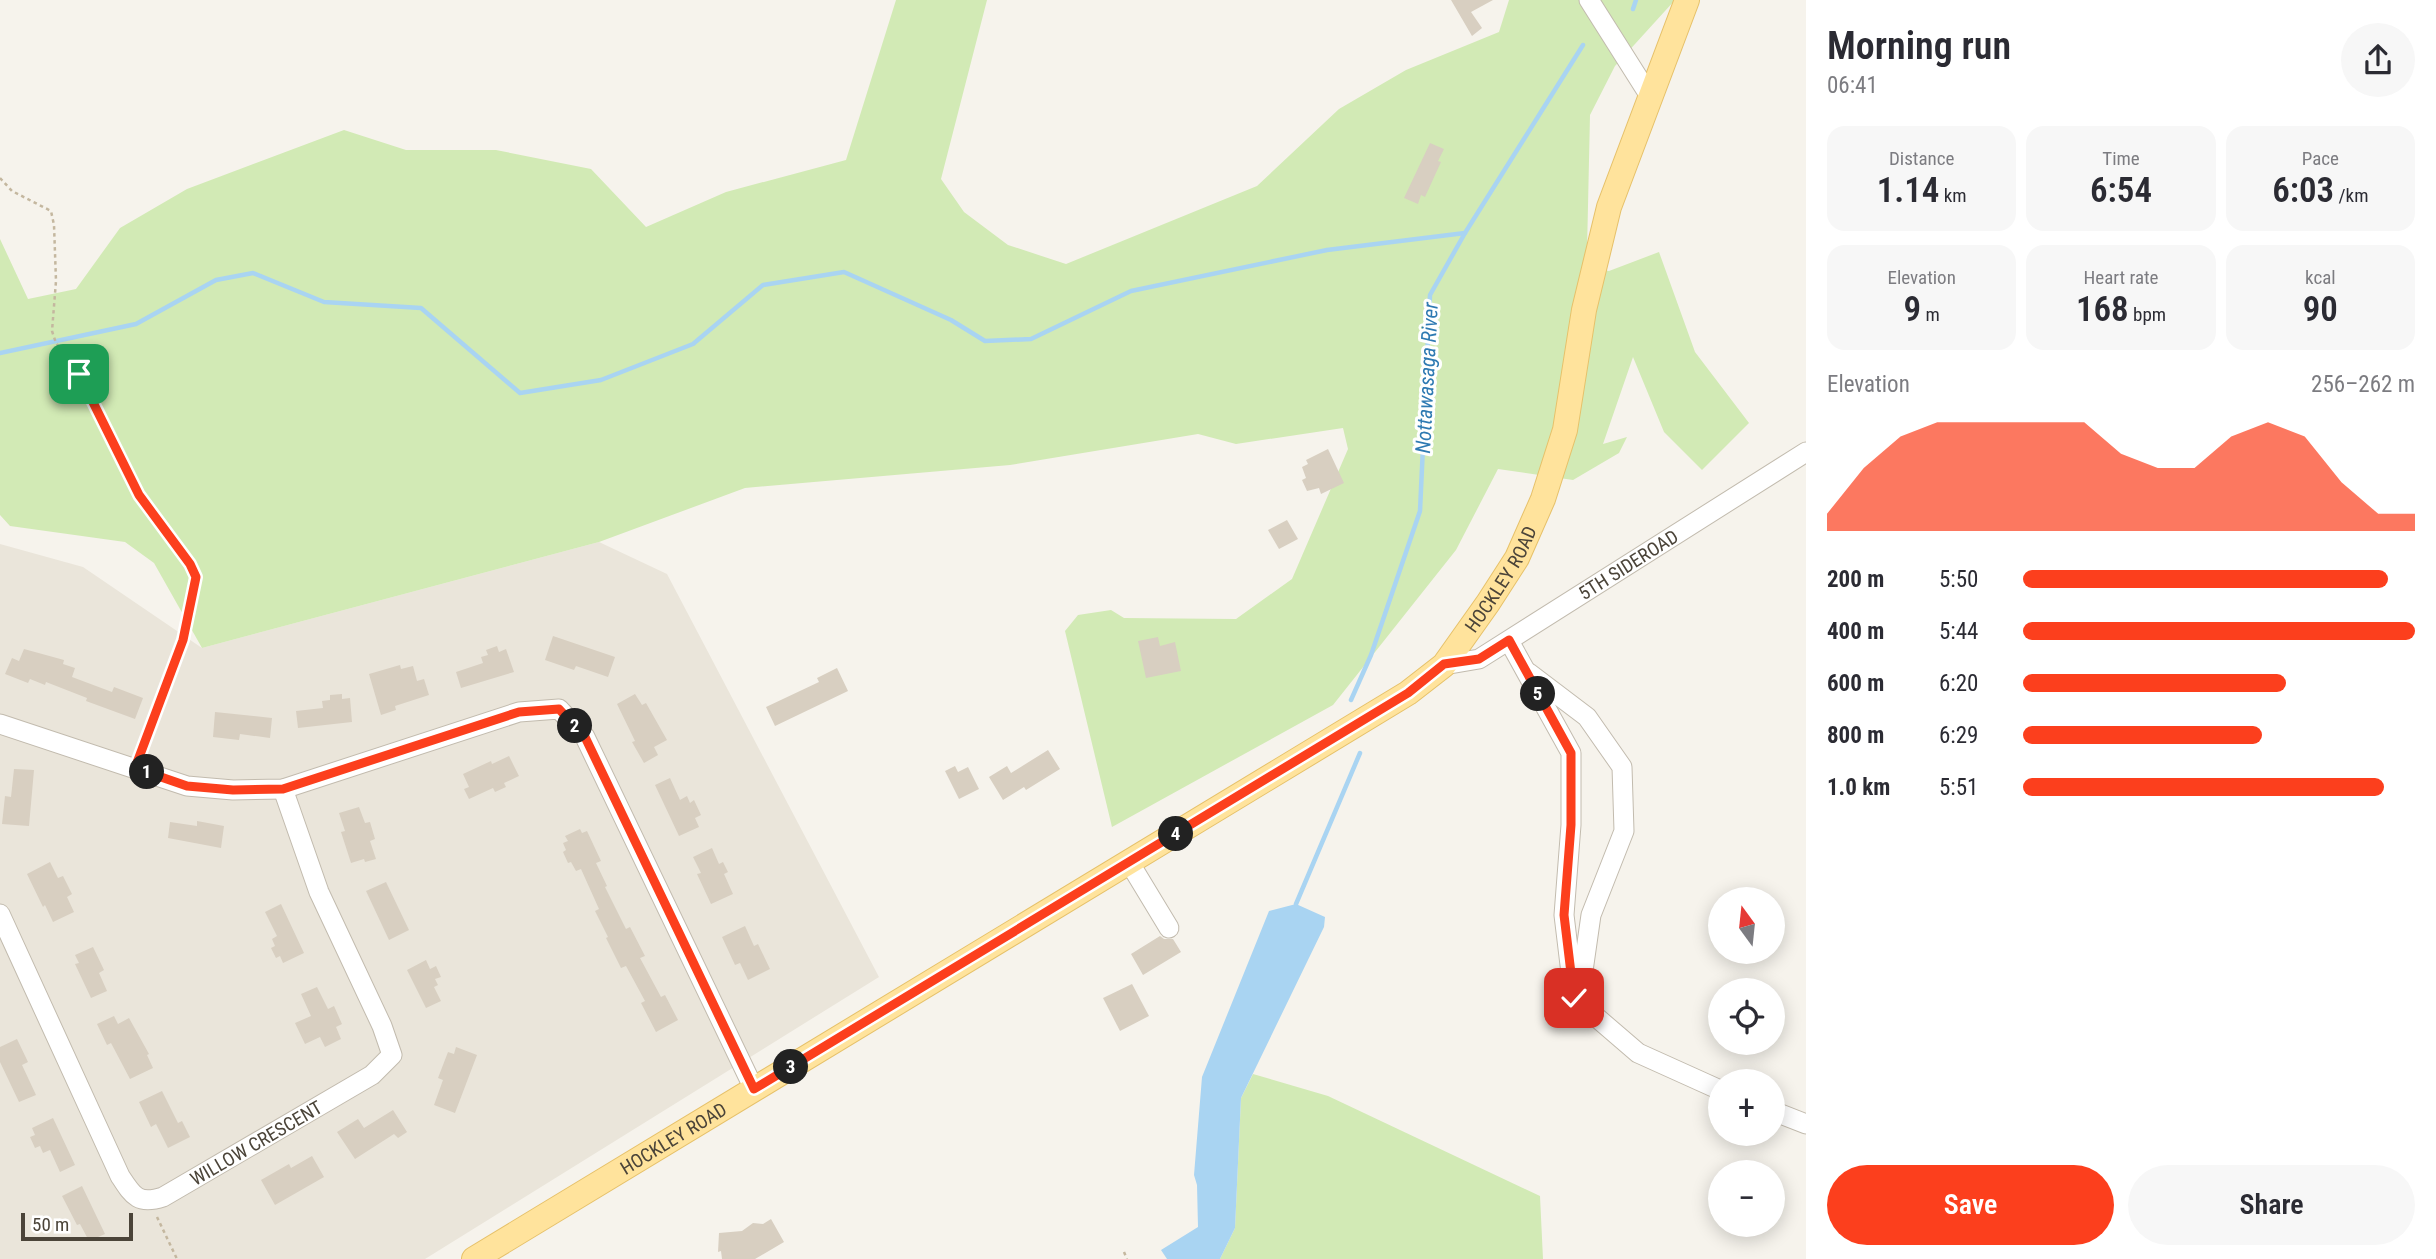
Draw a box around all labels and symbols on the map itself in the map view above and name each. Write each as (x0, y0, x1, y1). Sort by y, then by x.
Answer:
water label: Nottawasaga River (1411, 301, 1443, 454)
pin (49, 344, 109, 404)
street label: HOCKLEY ROAD (1460, 523, 1542, 637)
street label: 5TH SIDEROAD (1574, 525, 1683, 605)
pin: 5 (1520, 676, 1556, 712)
pin: 2 (558, 708, 592, 744)
pin: 1 (130, 754, 164, 790)
pin: 4 (1158, 816, 1194, 852)
north arrow (1708, 887, 1785, 964)
pin (1544, 968, 1604, 1028)
pin: 3 (774, 1050, 808, 1084)
street label: WILLOW CRESCENT (186, 1096, 327, 1191)
street label: HOCKLEY ROAD (616, 1098, 731, 1180)
scale bar (21, 1210, 133, 1242)

